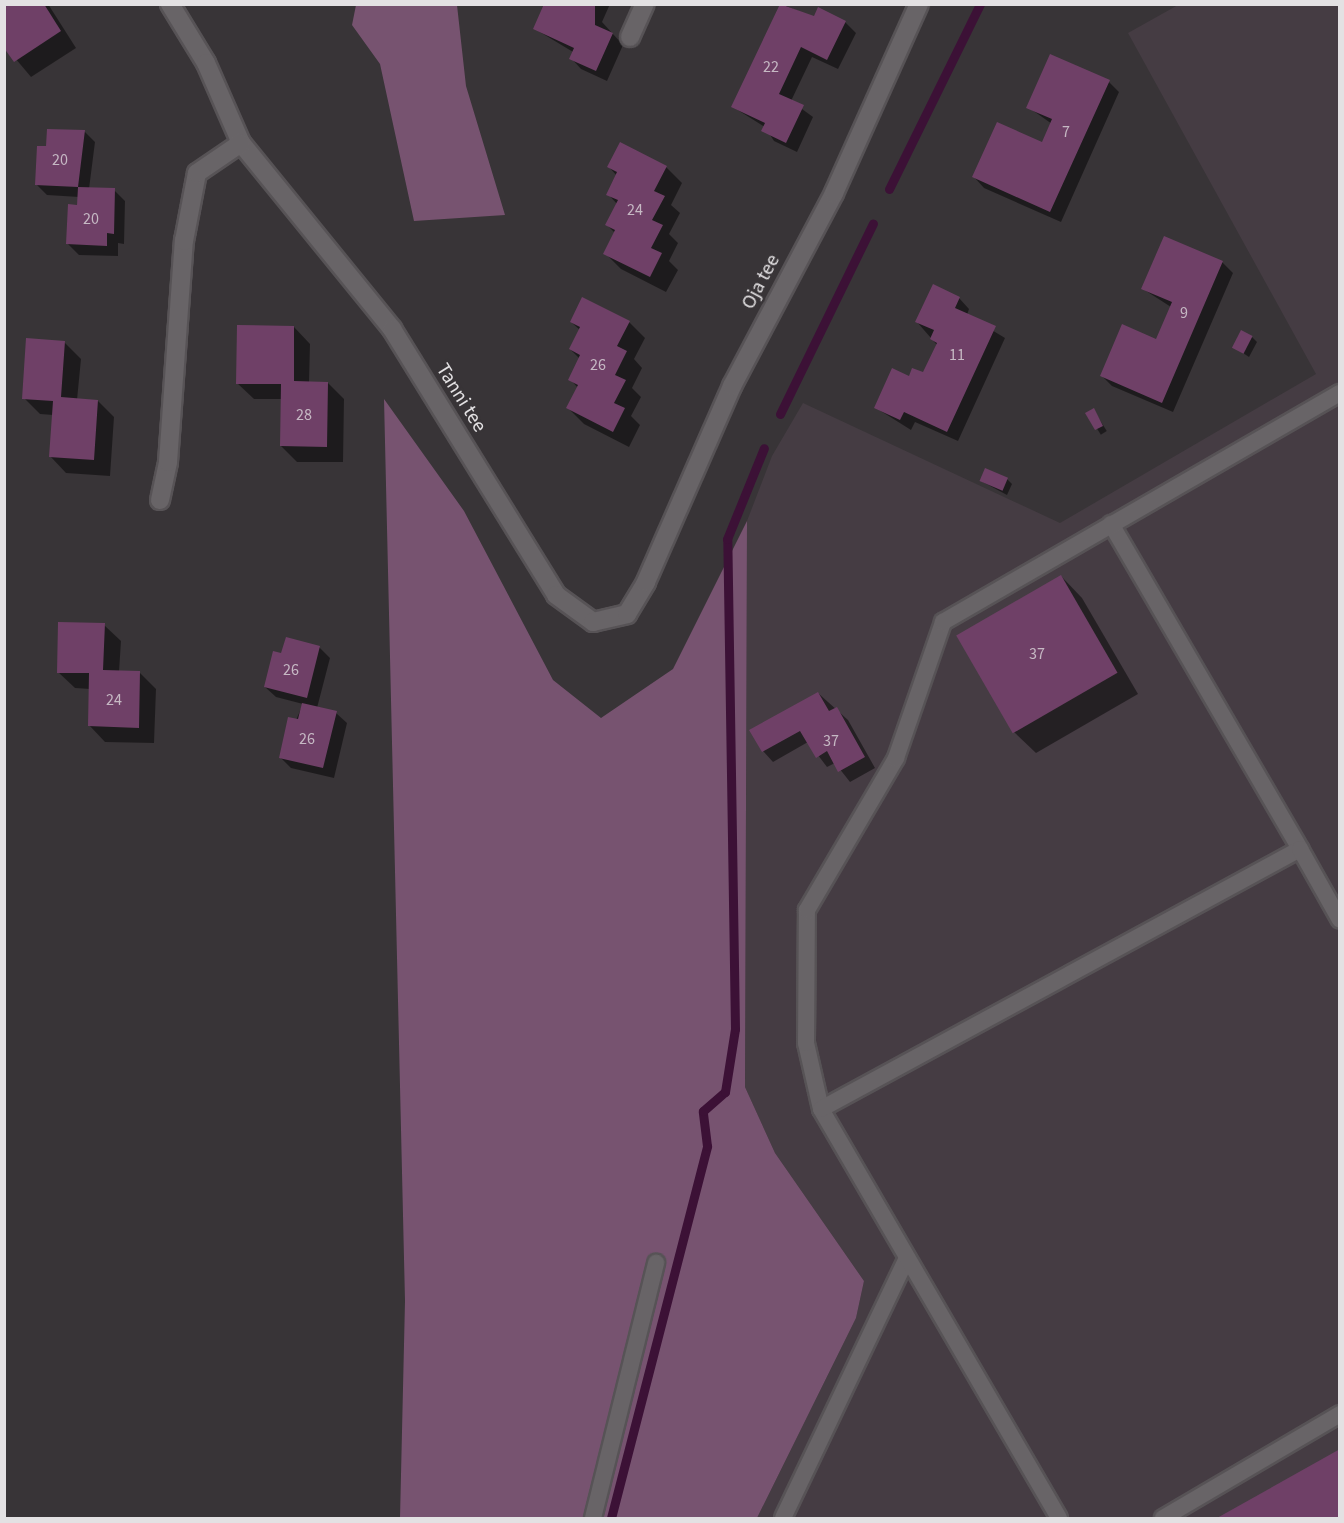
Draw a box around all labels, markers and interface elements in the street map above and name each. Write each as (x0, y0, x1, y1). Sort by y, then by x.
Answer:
house number: 22 (763, 57, 779, 77)
house number: 7 (1062, 122, 1070, 142)
house number: 20 (52, 150, 68, 170)
house number: 24 (627, 200, 643, 220)
house number: 20 (83, 209, 99, 229)
street label: Oja tee (737, 250, 785, 314)
house number: 9 (1180, 303, 1188, 323)
house number: 11 (949, 345, 965, 365)
house number: 26 (590, 355, 606, 375)
street label: Tanni tee (431, 359, 491, 437)
house number: 28 (296, 405, 312, 425)
house number: 37 (1029, 644, 1045, 664)
house number: 26 (283, 660, 299, 680)
house number: 24 (106, 690, 122, 710)
house number: 26 (299, 729, 315, 749)
house number: 37 (823, 731, 839, 751)

